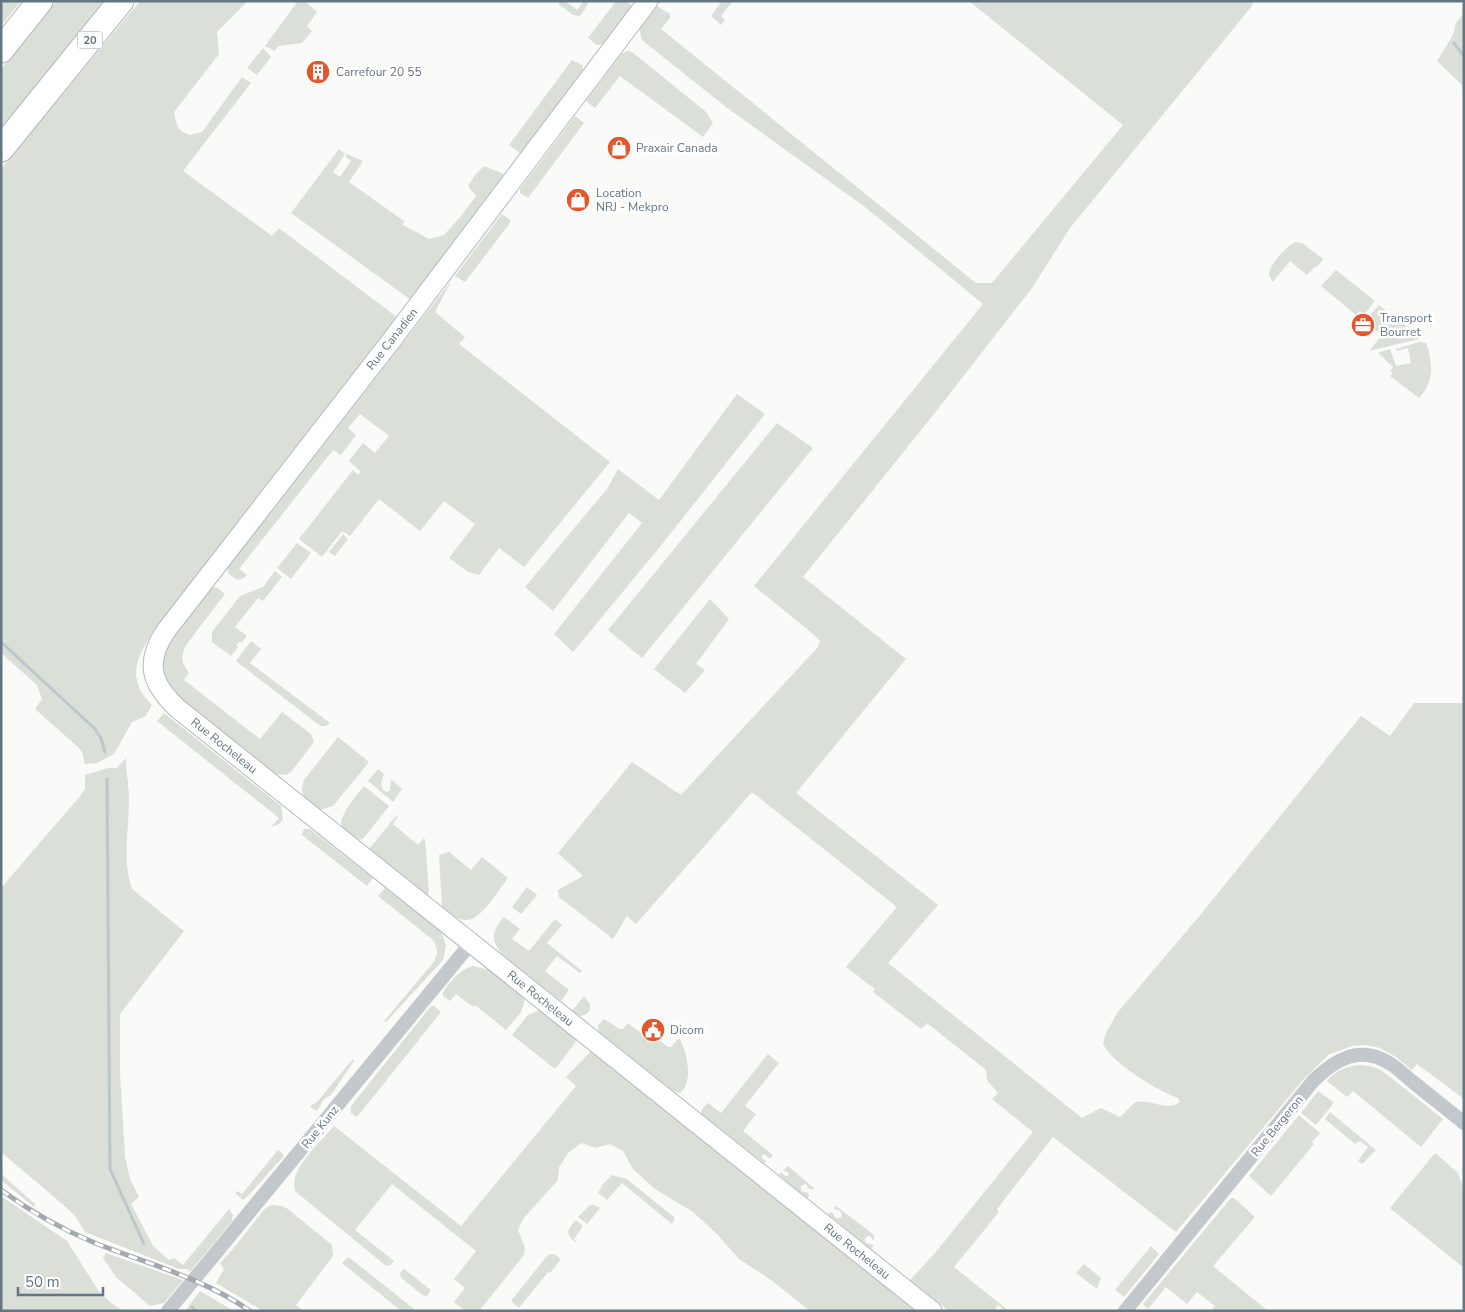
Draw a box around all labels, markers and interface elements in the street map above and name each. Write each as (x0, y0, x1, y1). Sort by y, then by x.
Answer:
road number: 20 (78, 32, 102, 48)
building icon: Carrefour 20 55 (305, 59, 331, 85)
place label: Carrefour 20 55 (336, 64, 422, 80)
shop icon: Praxair Canada (606, 135, 632, 161)
place label: Praxair Canada (636, 140, 718, 156)
place label: Location NRJ - Mekpro (596, 185, 669, 215)
shop icon: Location NRJ - Mekpro (565, 187, 591, 213)
street label: Rue Canadien (363, 305, 421, 373)
place label: Transport Bourret (1380, 310, 1433, 340)
office icon: Transport Bourret (1350, 312, 1376, 338)
street label: Rue Rocheleau (188, 714, 261, 777)
street label: Rue Rocheleau (504, 967, 577, 1030)
public building icon: Dicom (640, 1017, 666, 1043)
place label: Dicom (670, 1022, 704, 1038)
street label: Rue Bergeron (1247, 1092, 1307, 1160)
street label: Rue Kunz (298, 1102, 342, 1152)
street label: Rue Rocheleau (821, 1220, 894, 1283)
scale bar (18, 1264, 102, 1296)
text: 50 m (25, 1272, 60, 1292)

